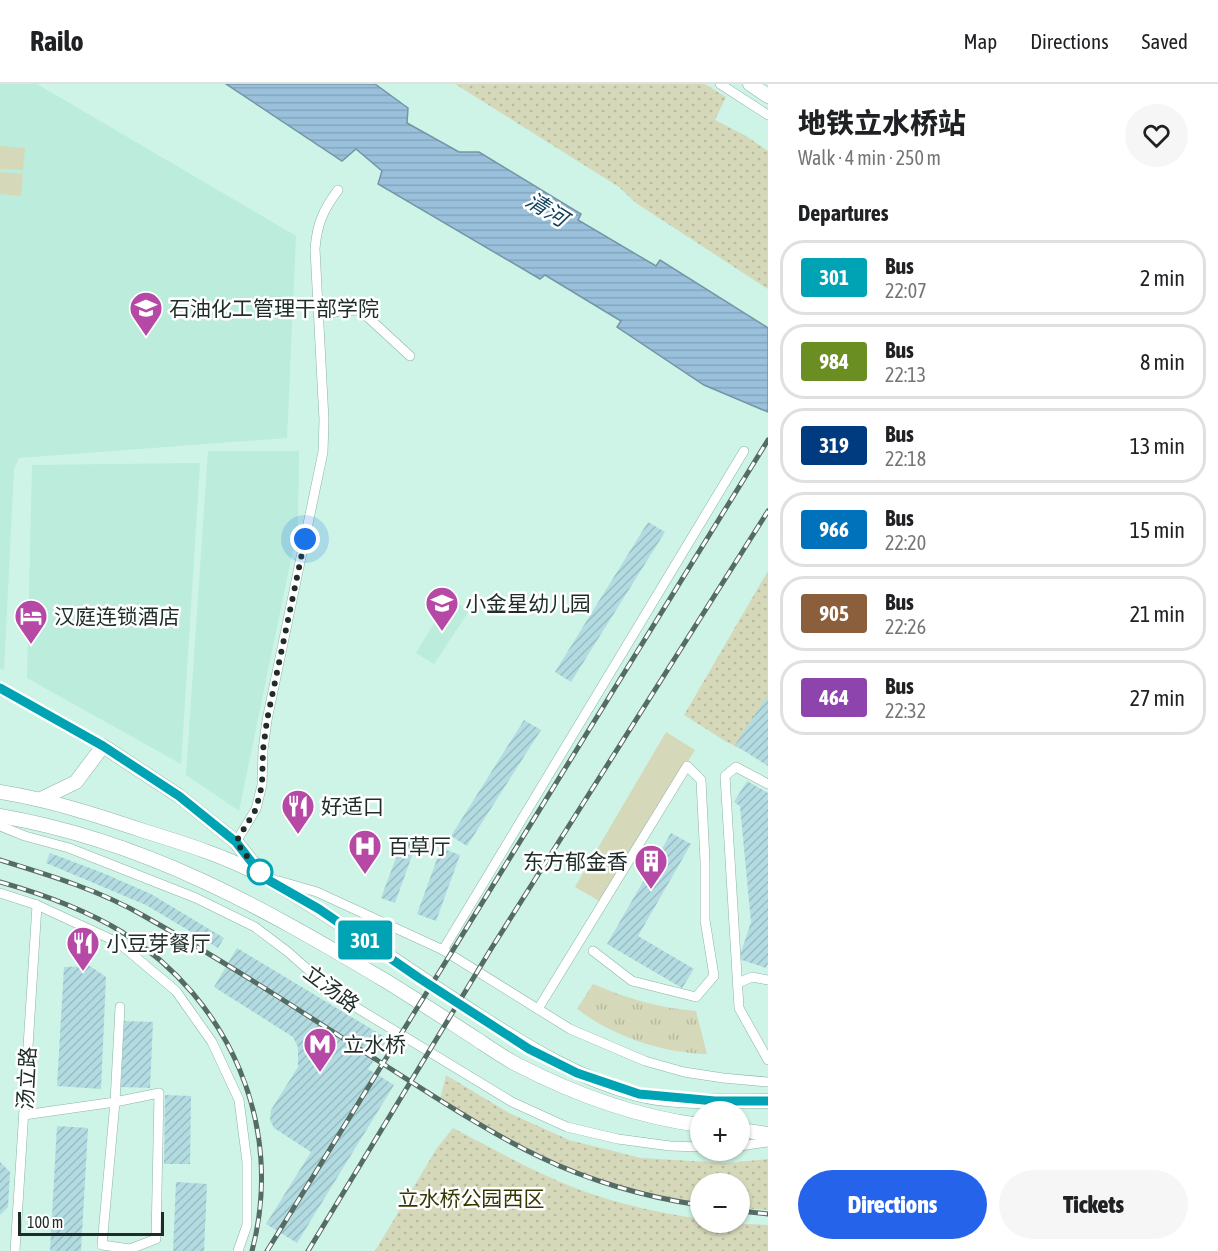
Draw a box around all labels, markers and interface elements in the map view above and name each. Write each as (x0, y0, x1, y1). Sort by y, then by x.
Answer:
text: Railo (30, 25, 84, 57)
text: Map (963, 29, 997, 53)
text: Directions (1030, 29, 1109, 53)
text: Saved (1142, 29, 1188, 53)
button: heart (1125, 104, 1188, 167)
text: 地铁立水桥站 (798, 107, 966, 139)
text: Walk · 4 min · 250 m (798, 146, 941, 169)
water label: 清河 (521, 186, 576, 234)
text: Departures (798, 200, 888, 226)
text: Bus (885, 253, 914, 279)
text: 301 (819, 265, 849, 289)
text: 2 min (1140, 265, 1185, 291)
text: 22:07 (885, 279, 927, 302)
school or university icon: 石油化工管理干部学院 (128, 290, 164, 337)
place label: 石油化工管理干部学院 (169, 296, 379, 320)
text: Bus (885, 337, 914, 363)
text: 984 (819, 349, 849, 373)
text: 8 min (1140, 349, 1185, 375)
text: 22:13 (885, 363, 926, 386)
text: Bus (885, 421, 914, 447)
text: 319 (819, 433, 849, 457)
text: 13 min (1130, 433, 1185, 459)
text: 22:18 (885, 447, 926, 470)
text: Bus (885, 505, 914, 531)
text: 966 (819, 517, 849, 541)
text: 15 min (1130, 517, 1185, 543)
your location (290, 524, 320, 554)
text: 22:20 (885, 531, 926, 554)
school or university icon: 小金星幼儿园 (424, 585, 460, 632)
text: Bus (885, 589, 914, 615)
place label: 小金星幼儿园 (465, 591, 591, 615)
hotel icon: 汉庭连锁酒店 (13, 598, 49, 645)
text: 905 (819, 601, 849, 625)
text: 21 min (1130, 601, 1185, 627)
place label: 汉庭连锁酒店 (54, 604, 180, 628)
text: 22:26 (885, 615, 926, 638)
text: Bus (885, 673, 914, 699)
text: 464 (819, 685, 849, 709)
text: 27 min (1130, 685, 1185, 711)
text: 22:32 (885, 699, 926, 722)
restaurant icon: 好适口 (280, 788, 316, 835)
place label: 好适口 (321, 794, 384, 818)
hospital icon: 百草厅 (347, 828, 383, 875)
place label: 百草厅 (388, 834, 451, 858)
building icon: 东方郁金香 (633, 843, 669, 890)
place label: 东方郁金香 (523, 849, 628, 873)
unlabelled marker (247, 859, 273, 885)
line badge: 301 (330, 920, 400, 960)
restaurant icon: 小豆芽餐厅 (65, 925, 101, 972)
text: 301 (350, 928, 380, 952)
place label: 小豆芽餐厅 (106, 931, 211, 955)
street label: 立汤路 (300, 959, 364, 1017)
metro station icon: 立水桥 (302, 1026, 338, 1073)
place label: 立水桥 (343, 1032, 406, 1056)
street label: 汤立路 (12, 1046, 40, 1110)
map controls (690, 1101, 750, 1233)
button: + (690, 1101, 750, 1161)
button: Directions (798, 1170, 987, 1239)
button: Tickets (999, 1170, 1188, 1239)
button: − (690, 1173, 750, 1233)
park label: 立水桥公园西区 (398, 1186, 545, 1210)
scale bar (18, 1209, 164, 1236)
text: 100 m (27, 1213, 63, 1231)

